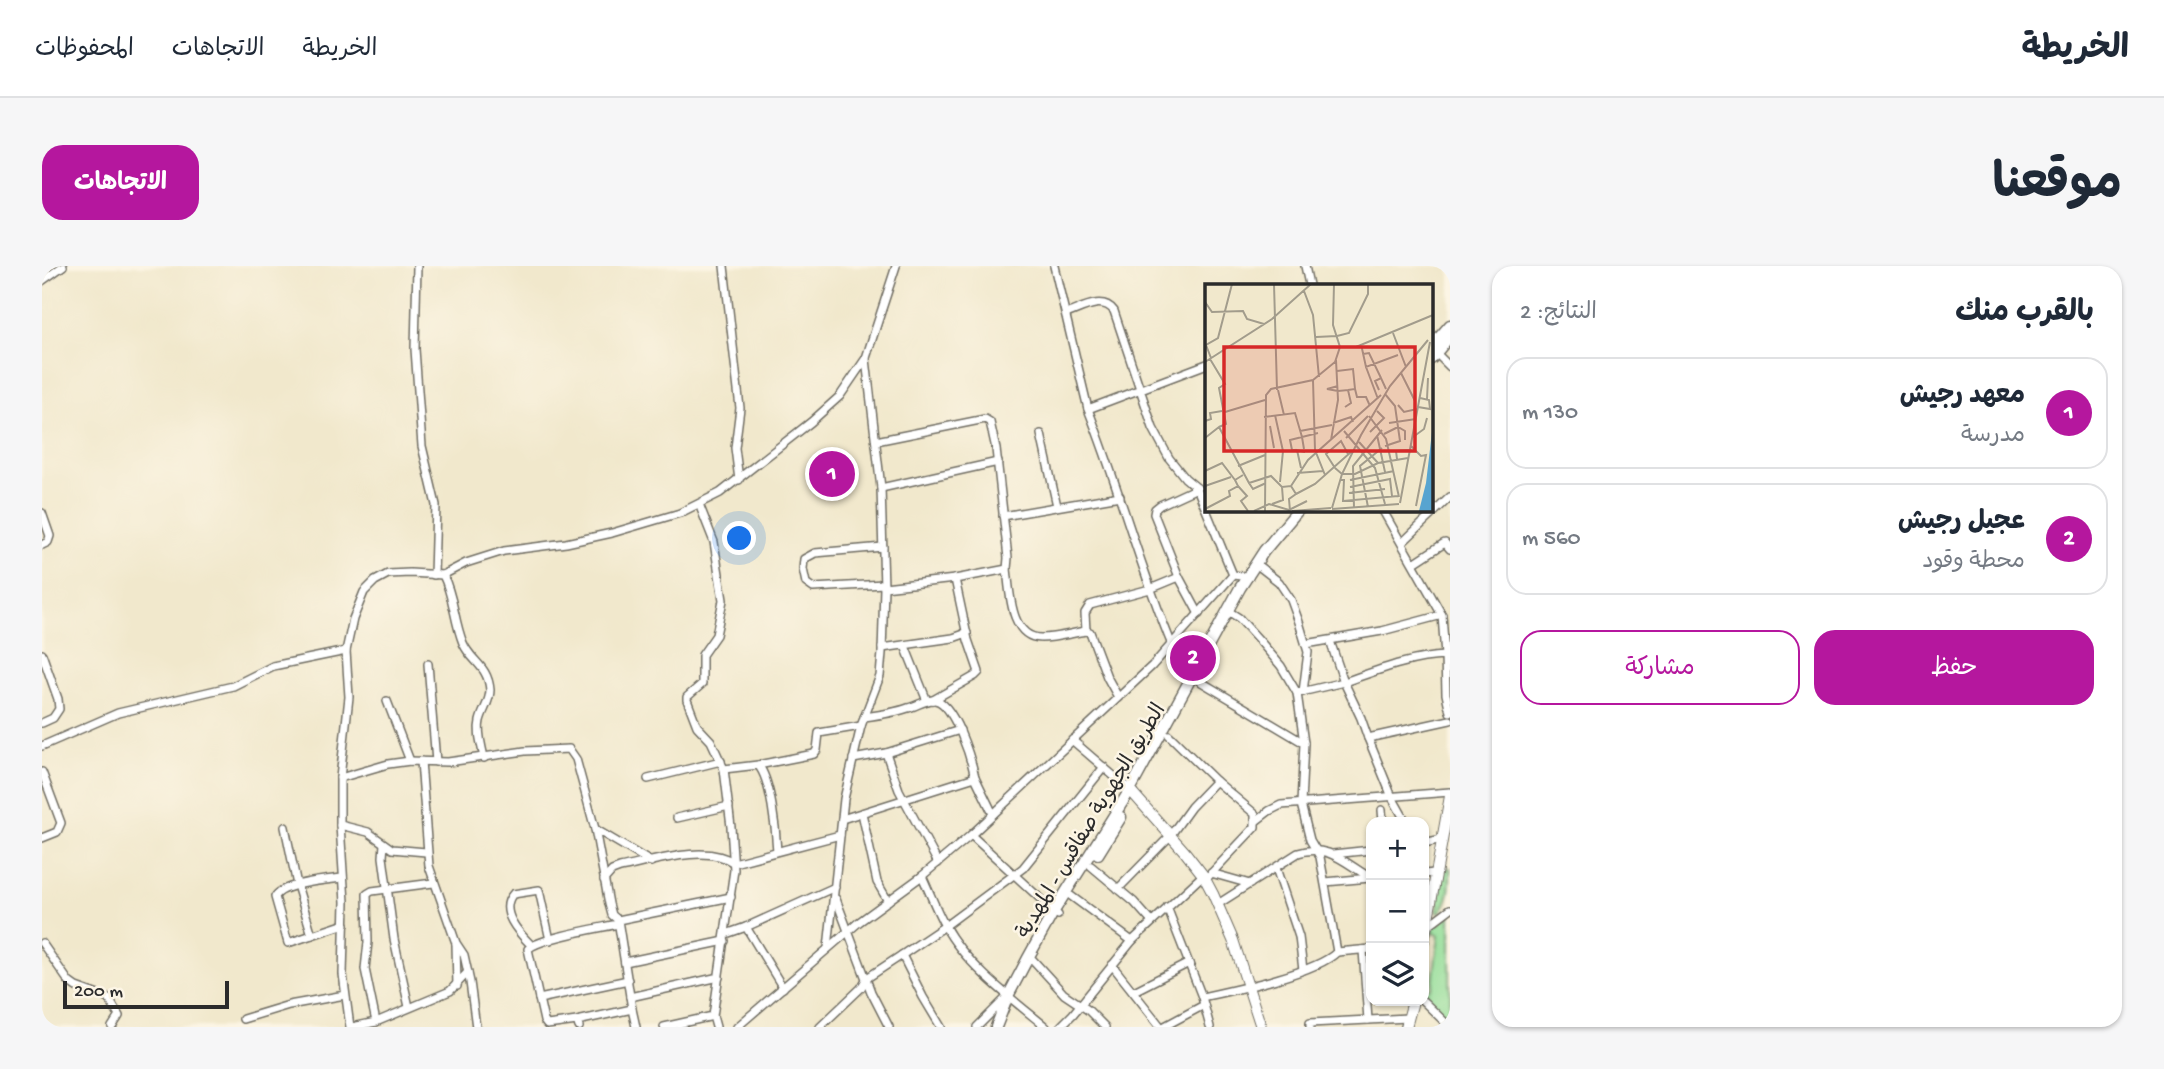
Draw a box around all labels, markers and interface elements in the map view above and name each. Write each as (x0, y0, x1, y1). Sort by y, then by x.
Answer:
text: الخريطة (2022, 32, 2129, 70)
text: المحفوظات (35, 36, 134, 65)
text: الاتجاهات (172, 36, 265, 65)
text: الخريطة (303, 36, 377, 65)
button: الاتجاهات (42, 145, 199, 220)
text: موقعنا (1992, 158, 2122, 216)
inset map (1205, 284, 1433, 511)
text: بالقرب منك (1955, 297, 2094, 332)
text: النتائج: 2 (1520, 300, 1597, 327)
text: معهد رجيش (1900, 382, 2025, 413)
text: 130 m (1522, 400, 1578, 427)
text: 1 (2064, 400, 2074, 427)
text: مدرسة (1961, 423, 2025, 450)
pin: 1 (809, 448, 855, 500)
text: عجيل رجيش (1898, 508, 2025, 539)
your location (722, 521, 756, 555)
text: 560 m (1522, 526, 1581, 553)
text: 2 (2063, 526, 2075, 553)
text: محطة وقود (1922, 549, 2025, 576)
button: مشاركة (1520, 630, 1800, 705)
button: حفظ (1814, 630, 2094, 705)
pin: 2 (1170, 632, 1216, 684)
street label: الطريق الجهوية صفاقس - المهدية (1013, 700, 1173, 944)
map controls (1366, 817, 1429, 1006)
button: + (1366, 817, 1429, 880)
button: − (1366, 880, 1429, 943)
button: layers (1366, 943, 1429, 1006)
scale bar (63, 978, 229, 1010)
text: 200 m (74, 981, 123, 1004)

